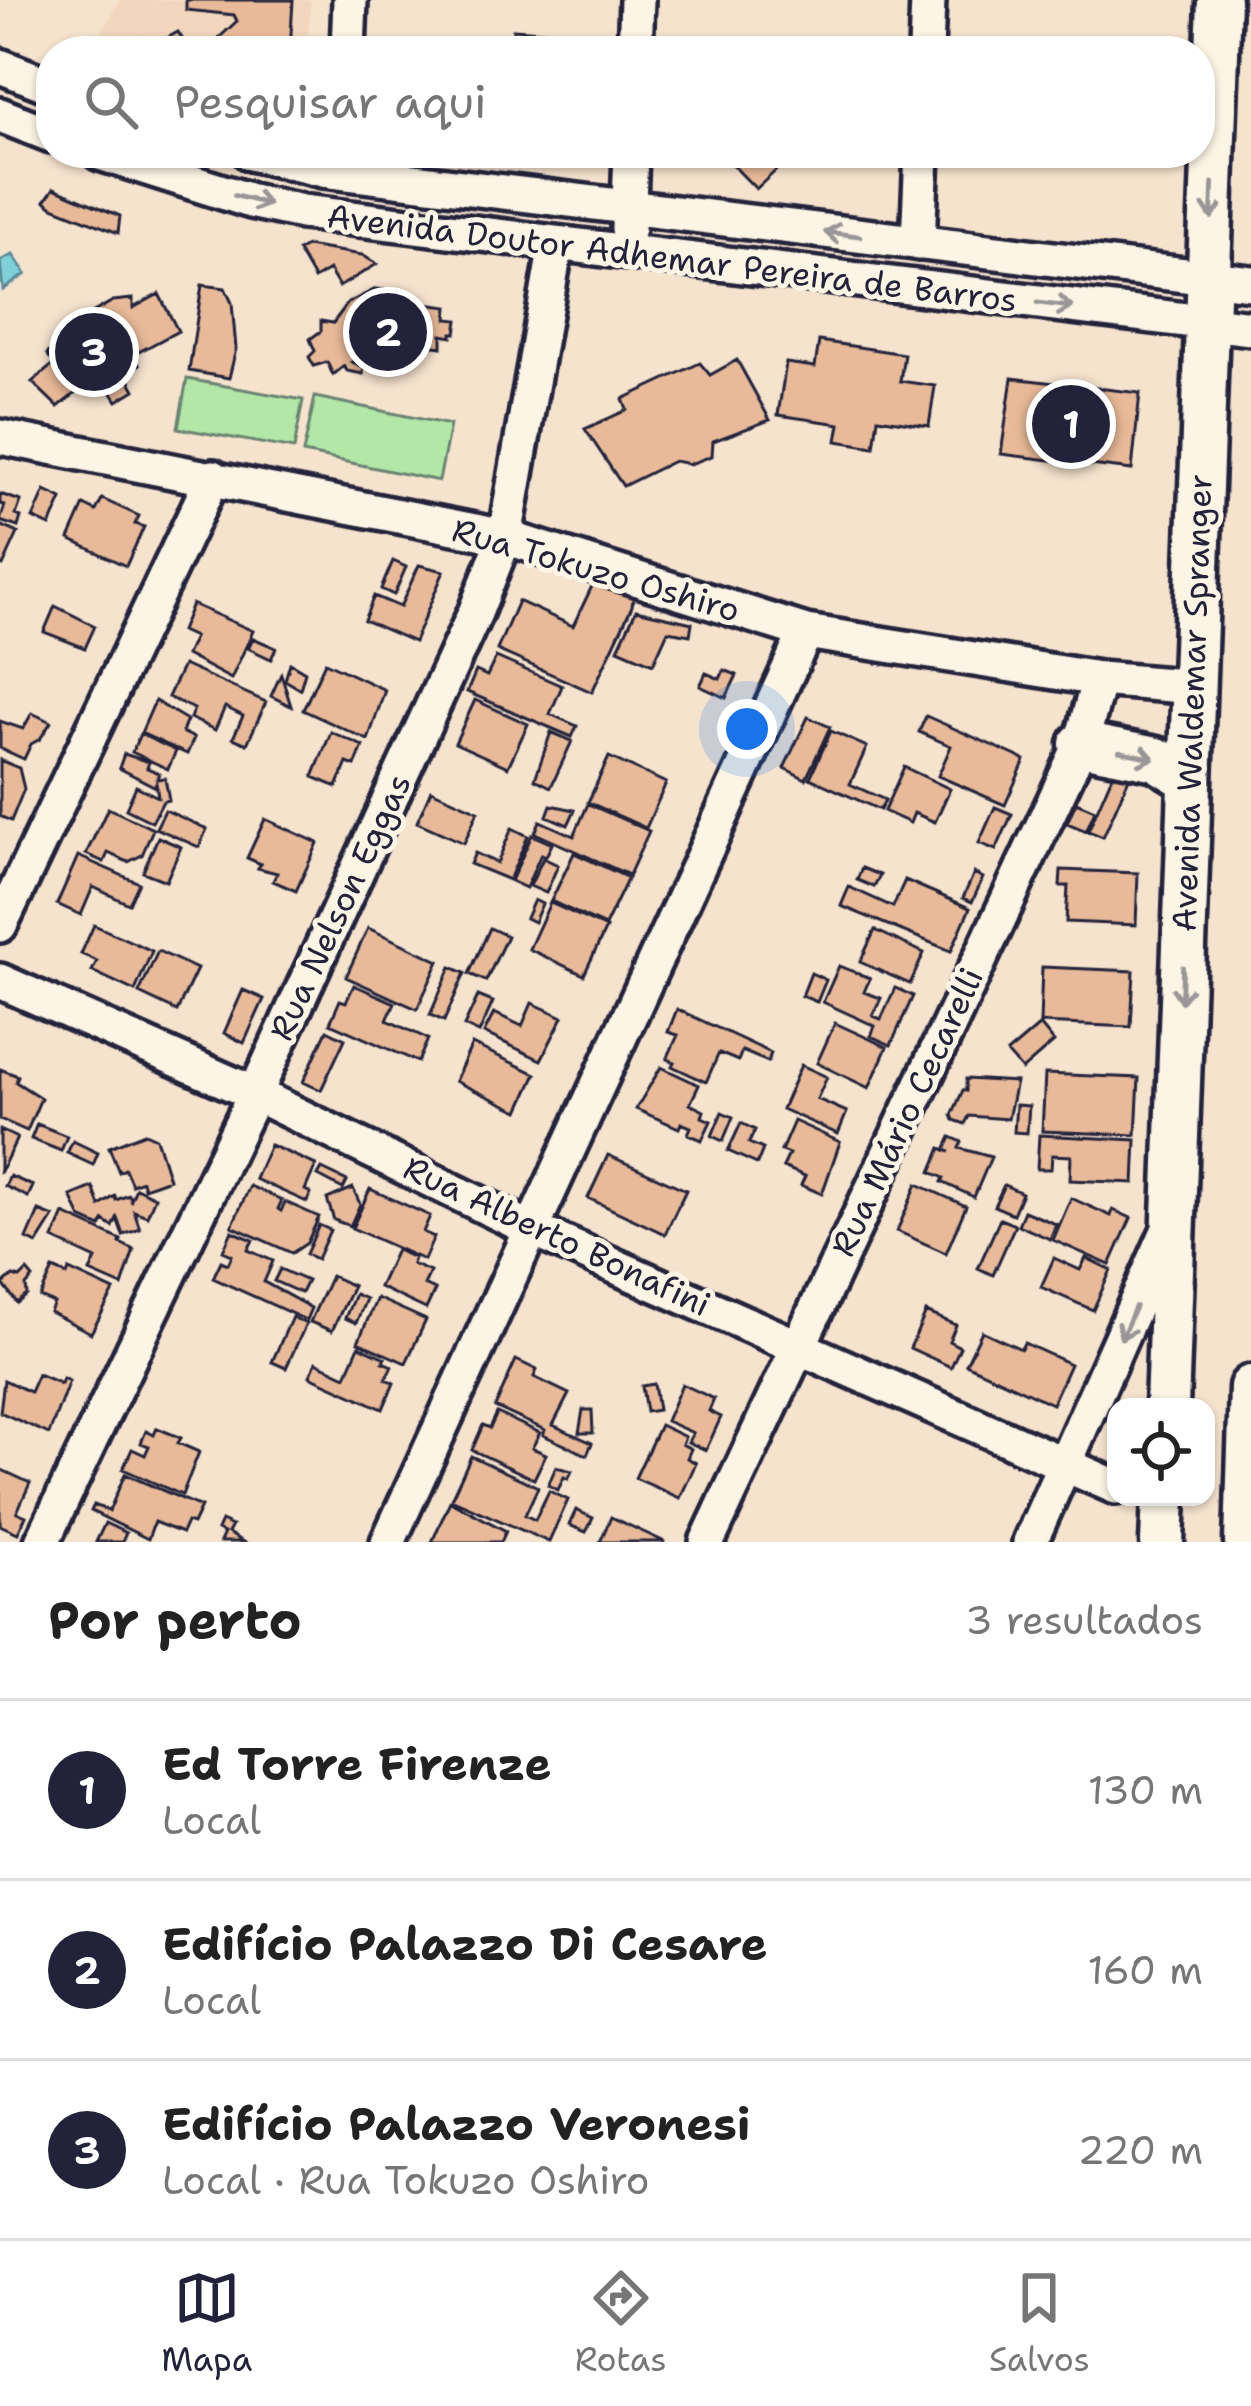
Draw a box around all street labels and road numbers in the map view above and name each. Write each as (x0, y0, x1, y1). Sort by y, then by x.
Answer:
street label: Avenida Doutor Adhemar Pereira de Barros (324, 193, 1020, 323)
street label: Avenida Waldemar Spranger (1162, 473, 1222, 933)
street label: Rua Tokuzo Oshiro (447, 507, 745, 633)
street label: Rua Nelson Eggas (258, 766, 422, 1048)
street label: Rua Mário Cecarelli (820, 960, 994, 1264)
street label: Rua Alberto Bonafini (396, 1145, 718, 1327)

